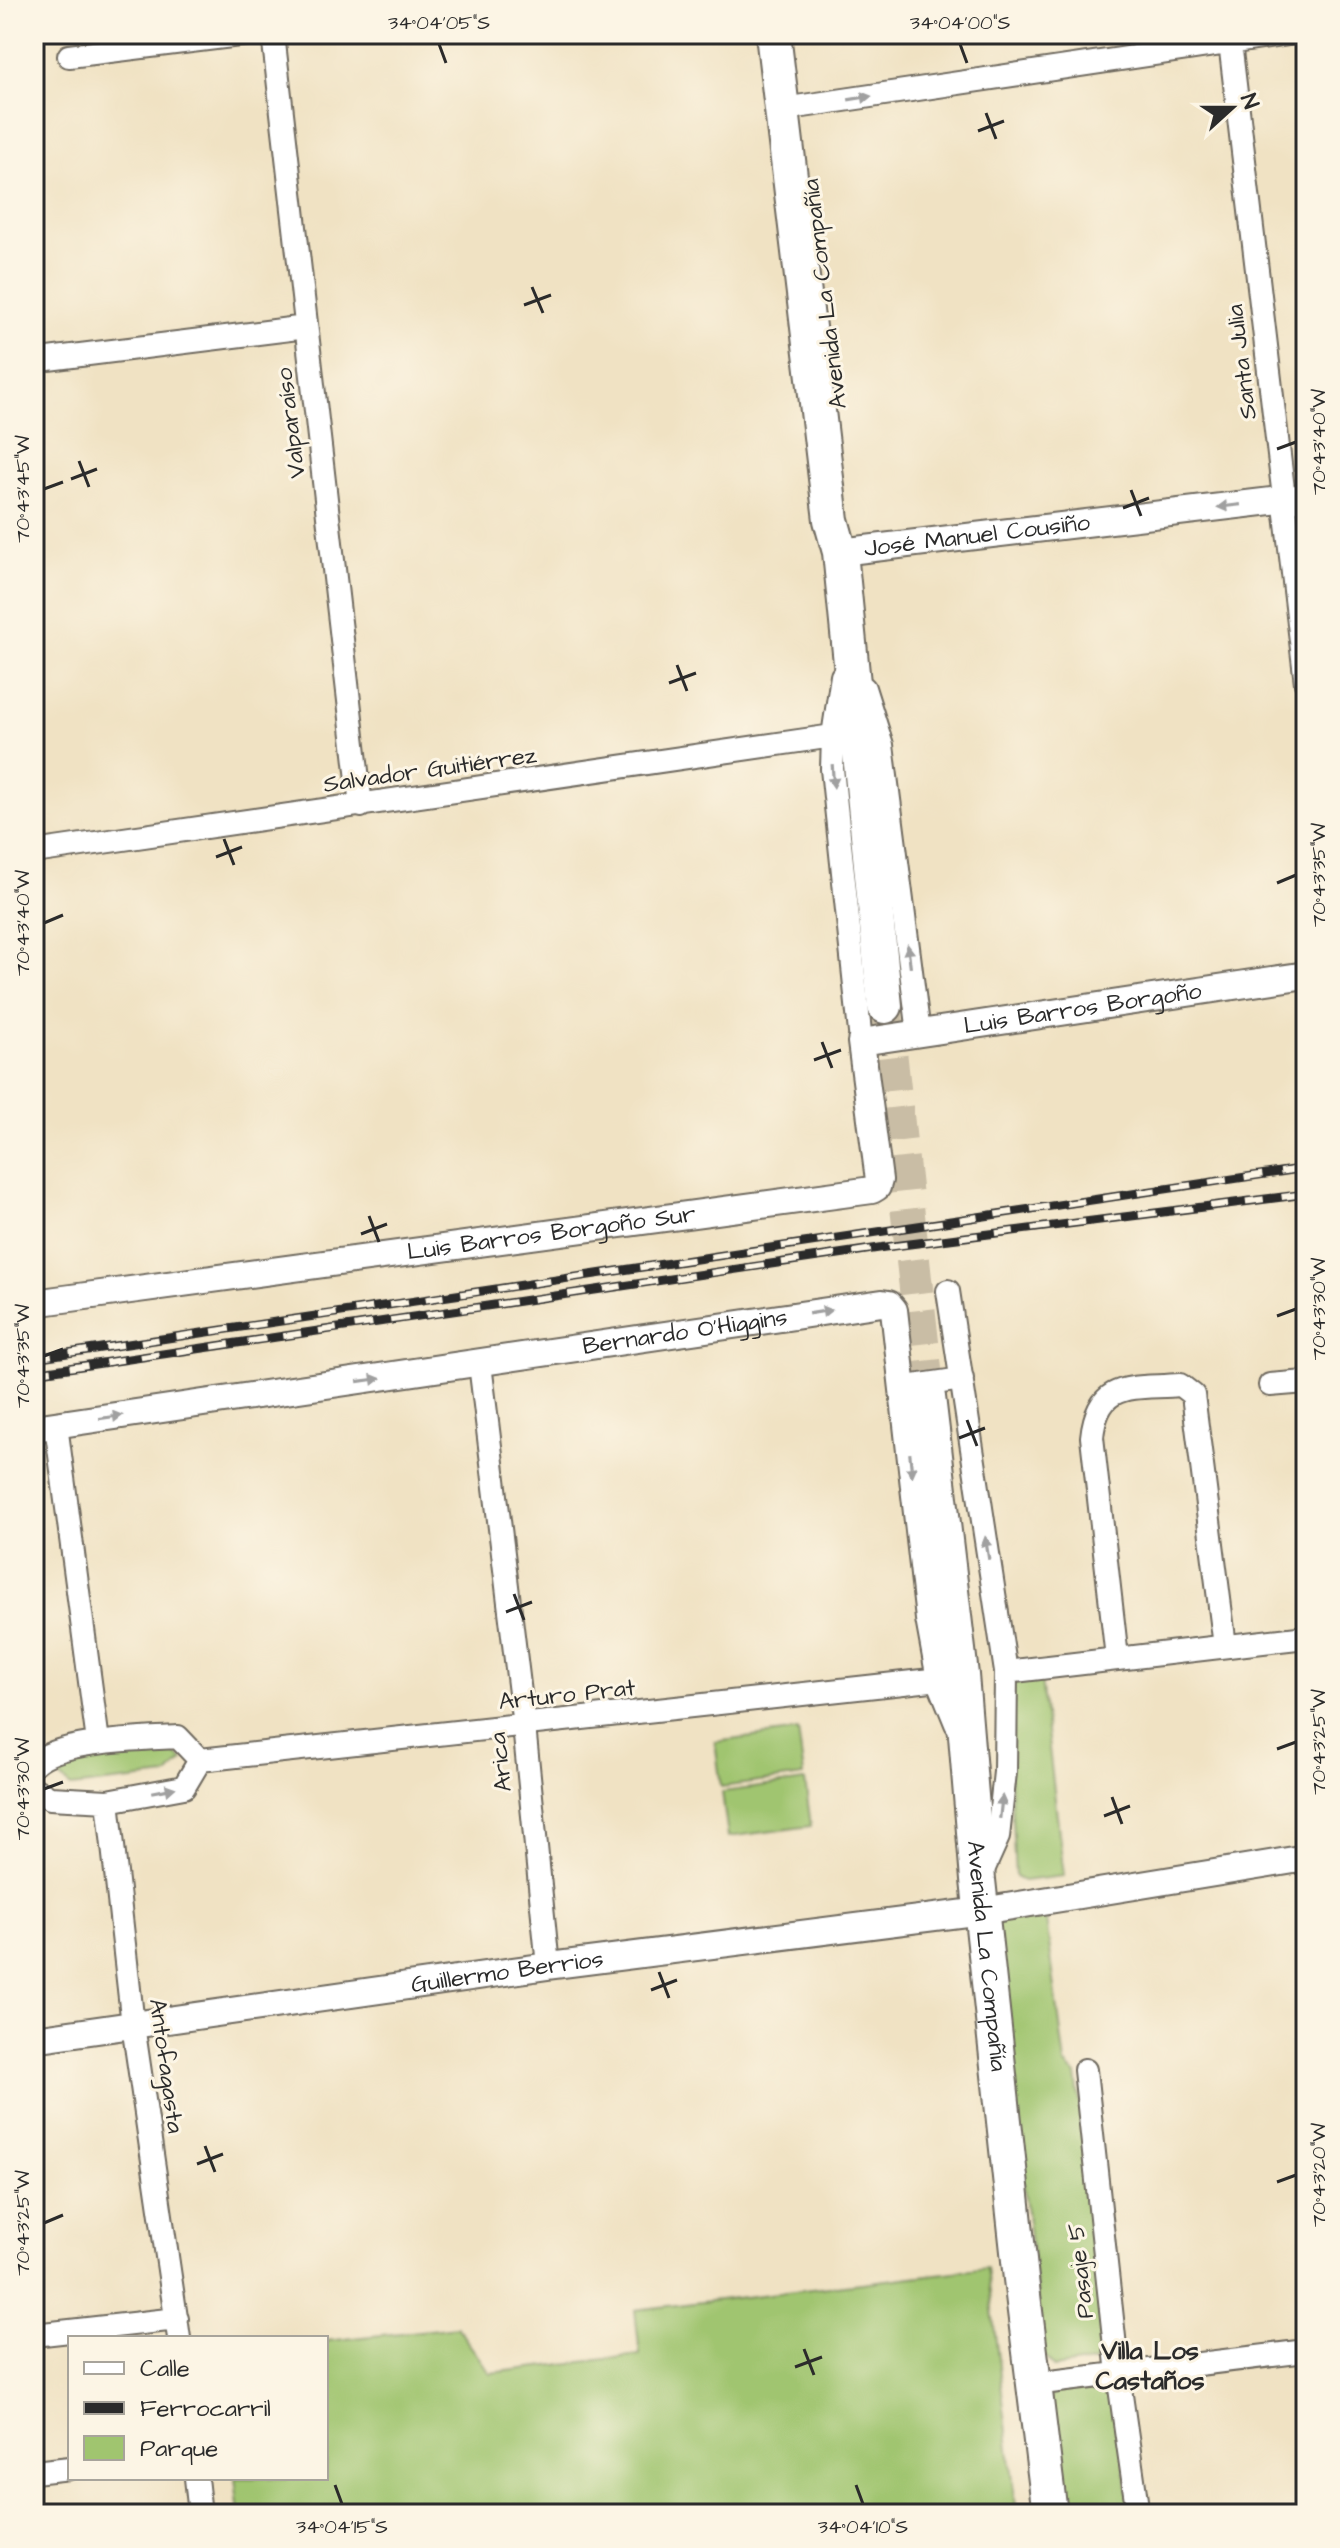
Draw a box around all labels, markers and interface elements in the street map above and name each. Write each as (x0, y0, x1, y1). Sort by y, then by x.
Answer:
text: 34°04'05"S (388, 9, 490, 37)
text: 34°04'00"S (910, 9, 1010, 37)
north arrow (1192, 68, 1272, 148)
text: N (1232, 89, 1266, 114)
one-way arrow (848, 91, 873, 103)
street label: Avenida La Compañía (794, 177, 856, 411)
street label: Santa Julia (1218, 303, 1266, 421)
street label: Valparaíso (267, 365, 315, 480)
text: 70°43'40"W (1305, 389, 1333, 495)
text: 70°43'45"W (9, 435, 37, 543)
one-way arrow (1216, 500, 1241, 513)
street label: José Manuel Cousiño (862, 506, 1092, 566)
street label: Salvador Guitiérrez (321, 738, 539, 802)
one-way arrow (827, 764, 840, 789)
text: 70°43'35"W (1305, 823, 1333, 927)
text: 70°43'40"W (9, 870, 37, 976)
one-way arrow (902, 943, 915, 968)
street label: Luis Barros Borgoño (961, 974, 1204, 1043)
street label: Luis Barros Borgoño Sur (405, 1197, 698, 1270)
text: 70°43'30"W (1305, 1257, 1333, 1360)
street label: Bernardo O'Higgins (580, 1300, 790, 1364)
text: 70°43'35"W (9, 1304, 37, 1408)
one-way arrow (807, 1305, 832, 1318)
one-way arrow (356, 1373, 381, 1386)
one-way arrow (99, 1410, 124, 1423)
one-way arrow (905, 1453, 918, 1478)
one-way arrow (980, 1535, 993, 1560)
street label: Arturo Prat (497, 1671, 637, 1719)
text: 70°43'25"W (1305, 1689, 1333, 1795)
street label: Arica (481, 1731, 521, 1793)
text: 70°43'30"W (9, 1737, 37, 1840)
one-way arrow (152, 1784, 177, 1796)
one-way arrow (995, 1794, 1008, 1819)
street label: Avenida La Compañía (958, 1839, 1015, 2073)
street label: Guillermo Berrios (409, 1942, 605, 2002)
street label: Antofagasta (139, 1996, 192, 2136)
text: 70°43'20"W (1305, 2123, 1333, 2227)
text: 70°43'25"W (9, 2170, 37, 2276)
street label: Pasaje 5 (1059, 2222, 1103, 2320)
district label: Villa Los Castaños (1095, 2333, 1205, 2399)
legend (68, 2336, 328, 2480)
text: Calle (140, 2352, 190, 2386)
text: Ferrocarril (140, 2392, 271, 2426)
text: Parque (140, 2432, 218, 2466)
text: 34°04'15"S (296, 2513, 388, 2541)
text: 34°04'10"S (818, 2513, 908, 2541)

